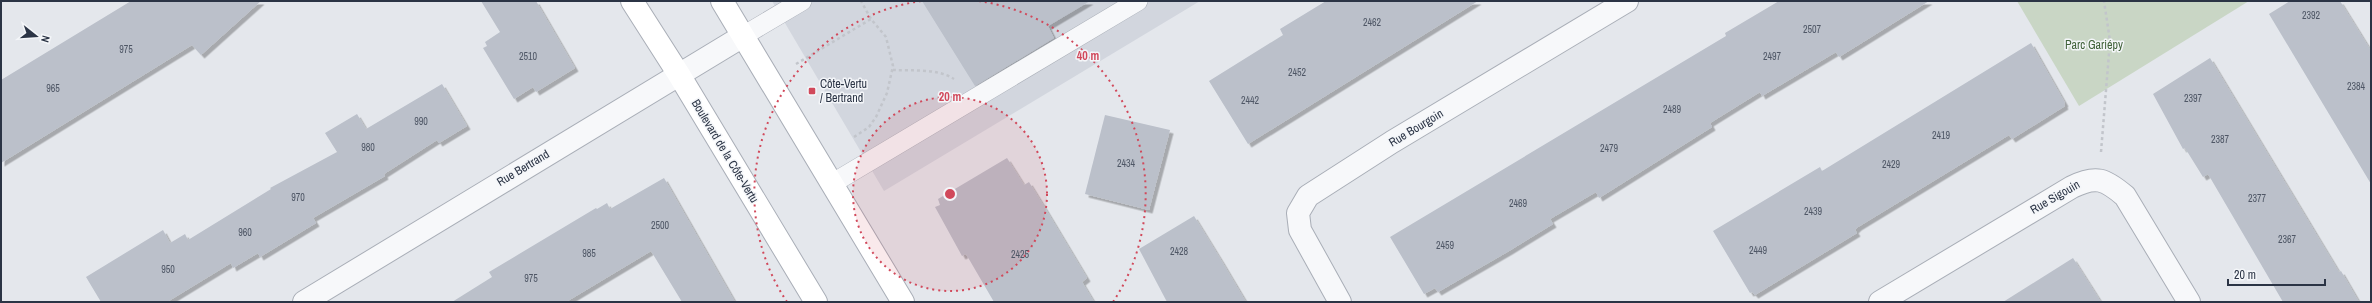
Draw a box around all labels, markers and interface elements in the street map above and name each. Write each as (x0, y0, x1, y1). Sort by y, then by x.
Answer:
house number: 2392 (2302, 9, 2321, 22)
north arrow (16, 16, 56, 56)
house number: 2462 (1363, 16, 1382, 29)
house number: 2507 (1803, 23, 1822, 36)
text: N (38, 34, 53, 44)
park label: Parc Gariépy (2065, 37, 2123, 53)
house number: 975 (119, 43, 133, 56)
text: 40 m (1077, 48, 1099, 64)
house number: 2510 (519, 50, 538, 63)
house number: 2497 (1763, 50, 1782, 63)
house number: 2452 (1288, 66, 1307, 79)
place label: Côte-Vertu / Bertrand (820, 76, 867, 106)
house number: 2384 (2347, 80, 2366, 93)
house number: 965 (46, 82, 60, 95)
marker: Côte-Vertu / Bertrand (807, 86, 817, 96)
text: 20 m (939, 89, 961, 105)
house number: 2397 (2184, 92, 2203, 105)
house number: 2442 (1241, 94, 1260, 107)
street label: Boulevard de la Côte-Vertu (688, 96, 762, 206)
house number: 2489 (1663, 103, 1682, 116)
street label: Rue Bourgoin (1386, 106, 1446, 150)
house number: 990 (414, 115, 428, 128)
house number: 2419 (1932, 129, 1951, 142)
house number: 2387 (2211, 133, 2230, 146)
house number: 980 (361, 141, 375, 154)
house number: 2479 (1600, 142, 1619, 155)
street label: Rue Bertrand (494, 146, 552, 190)
house number: 2434 (1117, 157, 1136, 170)
house number: 2429 (1882, 158, 1901, 171)
street label: Rue Sigouin (2027, 176, 2083, 218)
centre of rings (943, 187, 957, 201)
house number: 970 (291, 191, 305, 204)
house number: 2377 (2248, 192, 2267, 205)
house number: 2469 (1509, 197, 1528, 210)
house number: 2439 (1804, 205, 1823, 218)
house number: 2500 (651, 219, 670, 232)
house number: 960 (238, 226, 252, 239)
house number: 2367 (2278, 233, 2297, 246)
house number: 2459 (1436, 239, 1455, 252)
house number: 2449 (1749, 244, 1768, 257)
house number: 2428 (1170, 245, 1189, 258)
house number: 985 (582, 247, 596, 260)
house number: 2425 (1011, 248, 1030, 261)
scale bar (2228, 261, 2325, 287)
house number: 950 (161, 263, 175, 276)
text: 20 m (2234, 267, 2256, 283)
house number: 975 (524, 272, 538, 285)

